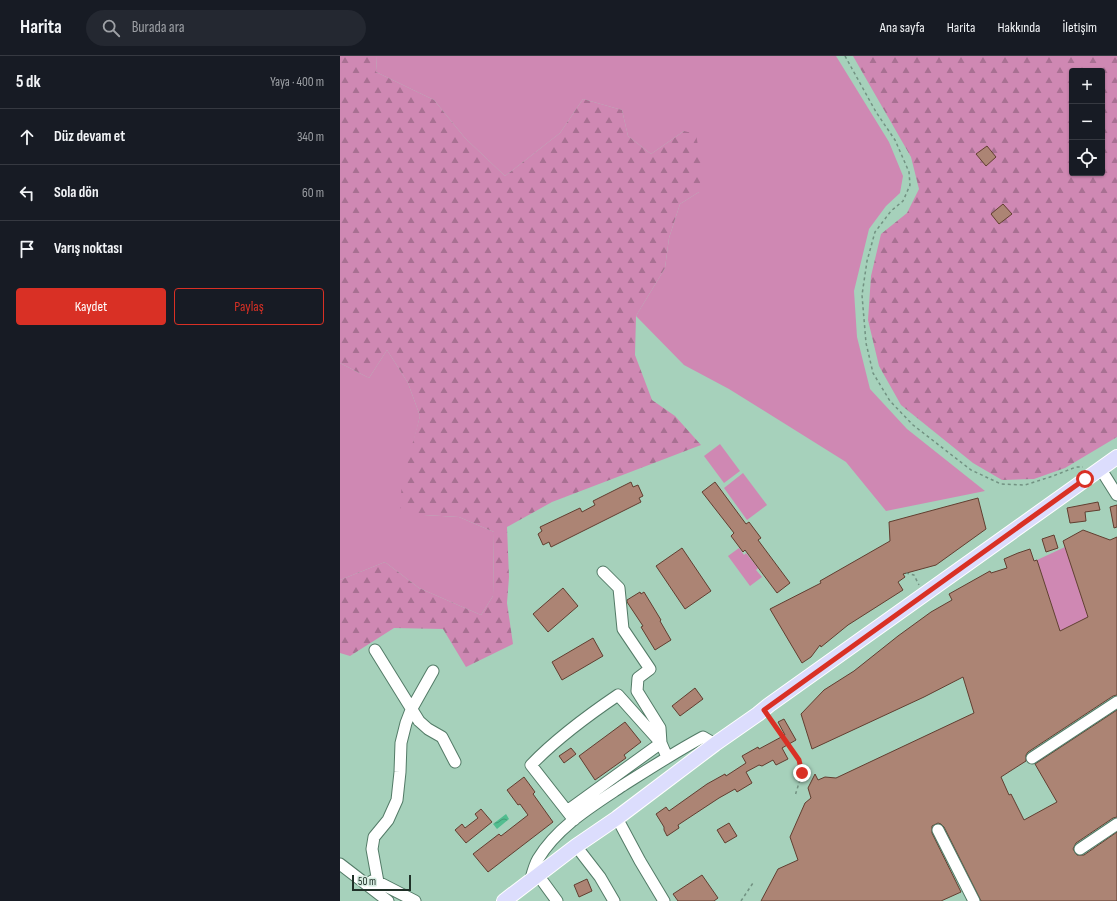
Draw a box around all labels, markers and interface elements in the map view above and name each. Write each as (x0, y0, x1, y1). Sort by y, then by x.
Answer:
search box (86, 10, 366, 46)
text: Harita (20, 16, 62, 39)
icon: search (100, 17, 122, 39)
text: Burada ara (132, 18, 184, 37)
text: Ana sayfa (880, 19, 925, 36)
text: Harita (947, 19, 975, 36)
text: Hakkında (997, 19, 1040, 36)
text: İletişim (1062, 19, 1097, 36)
map controls (1069, 68, 1105, 176)
button: + (1069, 68, 1105, 104)
text: 5 dk (16, 72, 41, 92)
text: Yaya · 400 m (270, 74, 324, 90)
button: − (1069, 104, 1105, 140)
icon: ahead (16, 126, 38, 148)
text: Düz devam et (54, 127, 125, 146)
text: 340 m (297, 129, 324, 145)
button: locate (1069, 140, 1105, 176)
icon: left (16, 182, 38, 204)
text: Sola dön (54, 183, 99, 202)
text: 60 m (302, 185, 324, 201)
icon: arrive (16, 238, 38, 260)
text: Varış noktası (54, 239, 122, 258)
button: Kaydet (16, 288, 166, 325)
button: Paylaş (174, 288, 324, 325)
route start (1076, 470, 1094, 488)
route end (793, 764, 811, 782)
scale bar (352, 873, 411, 892)
text: 50 m (358, 875, 376, 888)

